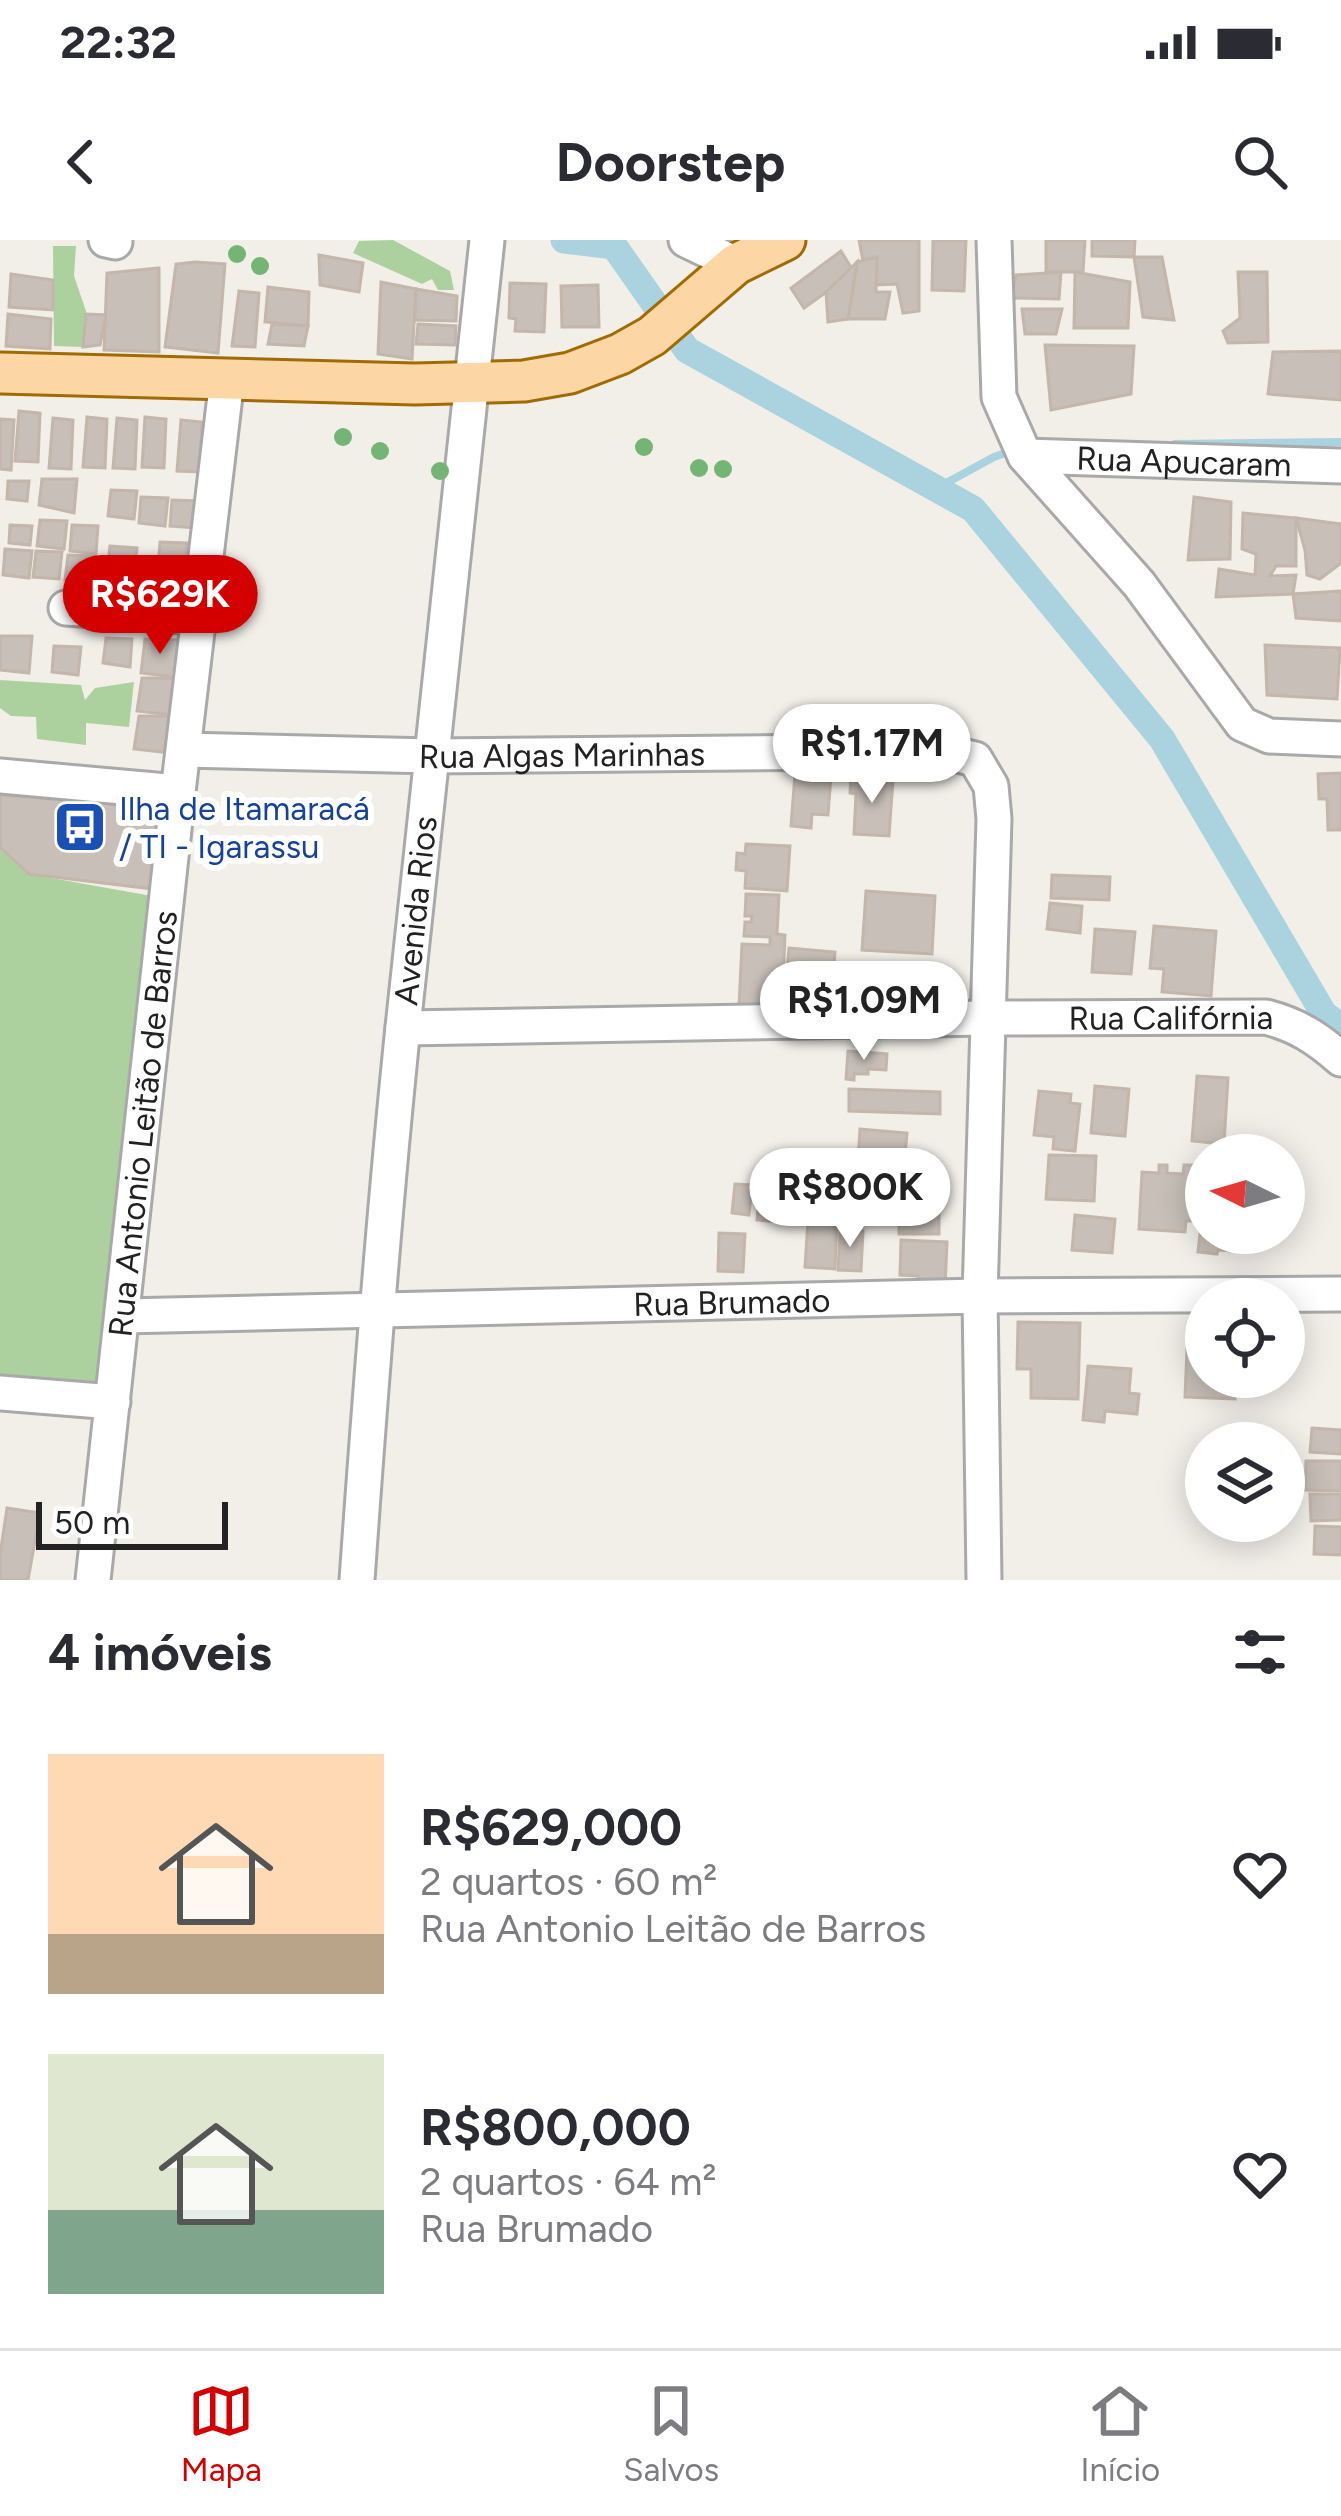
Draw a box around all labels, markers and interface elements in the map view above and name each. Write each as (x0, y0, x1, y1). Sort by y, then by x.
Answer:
text: 22:32 (60, 15, 177, 69)
icon: back (48, 129, 114, 195)
icon: search (1227, 129, 1293, 195)
text: Doorstep (556, 130, 785, 195)
street label: Rua Apucaram (1076, 439, 1292, 484)
pin: R$629K (62, 555, 258, 657)
text: R$629K (90, 570, 230, 617)
pin: R$1.17M (761, 704, 983, 806)
text: R$1.17M (800, 719, 944, 766)
street label: Rua Algas Marinhas (418, 734, 705, 776)
place label: Ilha de Itamaracá / TI - Igarassu (119, 789, 370, 866)
bus stop icon: Ilha de Itamaracá / TI - Igarassu (52, 799, 108, 855)
street label: Avenida Rios (386, 814, 445, 1007)
street label: Rua Antonio Leitão de Barros (100, 909, 185, 1339)
pin: R$1.09M (753, 961, 975, 1063)
text: R$1.09M (787, 976, 941, 1023)
street label: Rua Califórnia (1068, 998, 1273, 1038)
north arrow (1185, 1134, 1305, 1254)
map controls (1185, 1134, 1305, 1542)
pin: R$800K (752, 1148, 948, 1250)
text: R$800K (776, 1163, 924, 1210)
button: locate (1185, 1278, 1305, 1398)
street label: Rua Brumado (633, 1280, 831, 1324)
button: layers (1185, 1422, 1305, 1542)
scale bar (36, 1496, 228, 1549)
text: 50 m (54, 1503, 130, 1542)
icon: filters (1227, 1619, 1293, 1685)
text: 4 imóveis (48, 1622, 272, 1683)
text: R$629,000 (420, 1797, 682, 1858)
icon: home (144, 1802, 288, 1946)
icon: heart (1227, 1841, 1293, 1907)
text: 2 quartos · 60 m² (420, 1858, 717, 1905)
text: Rua Antonio Leitão de Barros (420, 1905, 926, 1952)
text: R$800,000 (420, 2097, 691, 2158)
icon: home (144, 2102, 288, 2246)
icon: heart (1227, 2141, 1293, 2207)
text: 2 quartos · 64 m² (420, 2158, 717, 2205)
text: Rua Brumado (420, 2205, 653, 2252)
tab: Mapa (181, 2378, 262, 2489)
tab: Salvos (623, 2378, 719, 2489)
tab: Início (1081, 2378, 1160, 2489)

